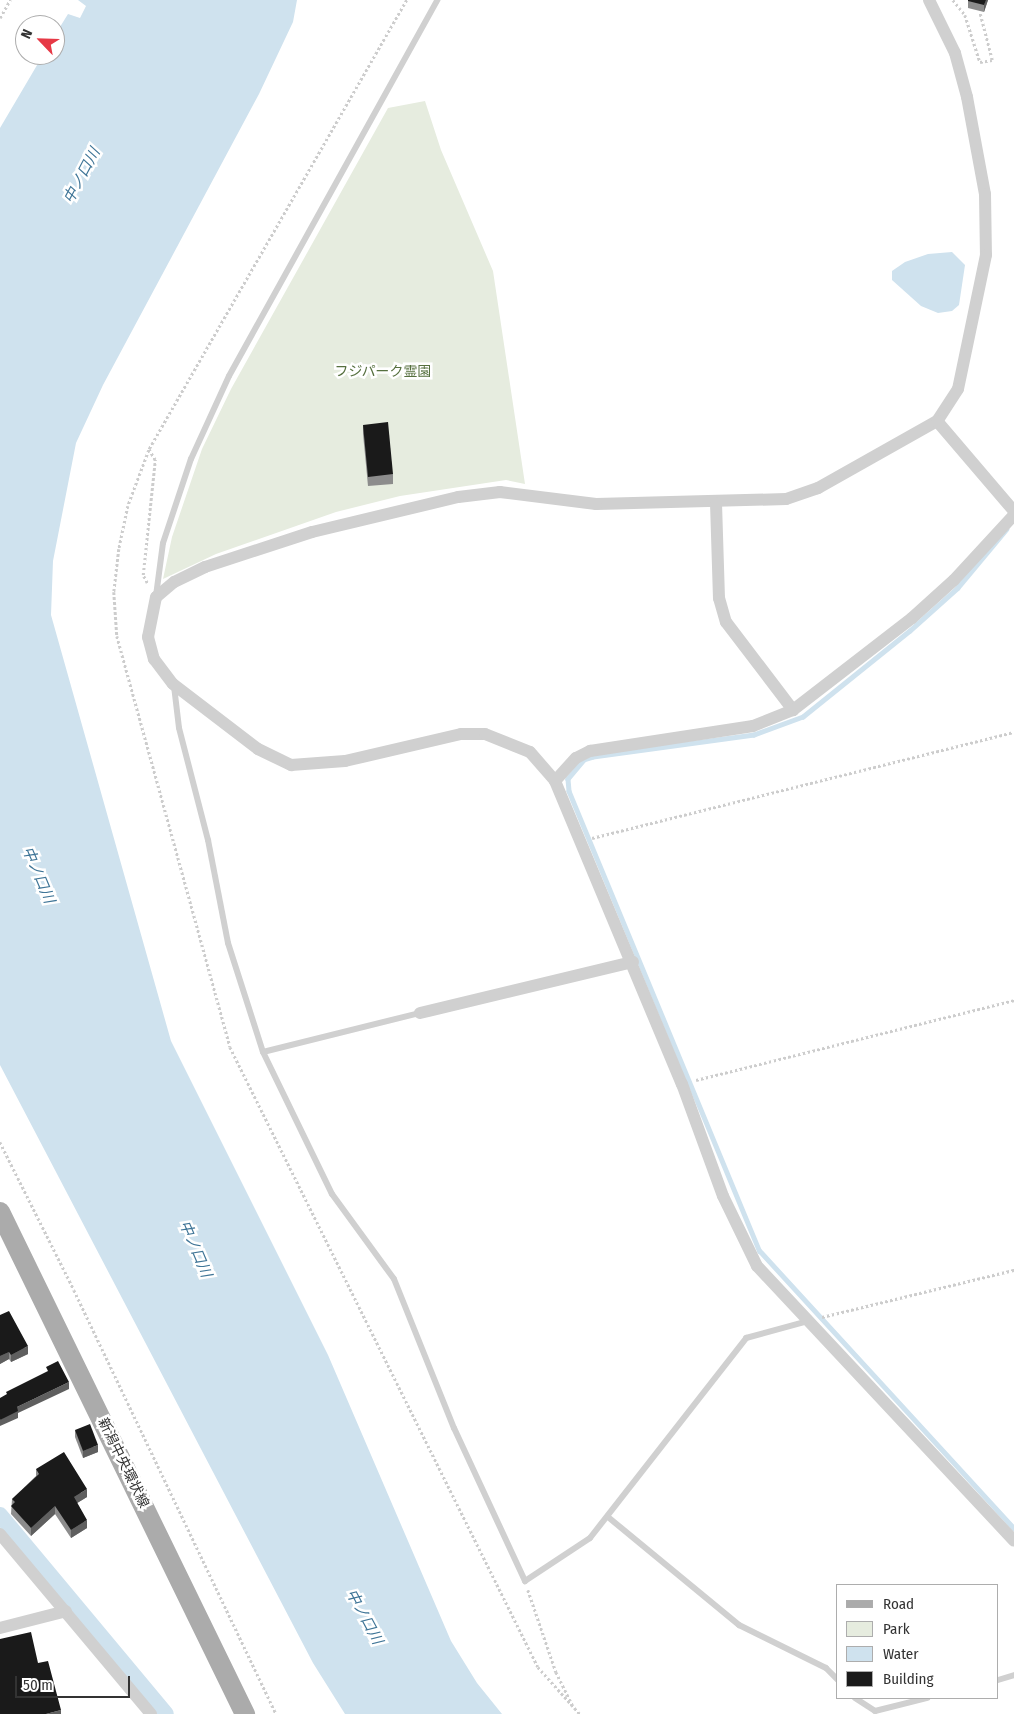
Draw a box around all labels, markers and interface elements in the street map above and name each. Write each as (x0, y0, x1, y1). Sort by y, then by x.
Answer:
north arrow (15, 15, 65, 65)
text: N (17, 27, 36, 41)
water label: 中ノ口川 (60, 145, 104, 207)
park label: フジパーク霊園 (334, 364, 432, 380)
water label: 中ノ口川 (18, 844, 58, 906)
water label: 中ノ口川 (175, 1218, 215, 1280)
street label: 新潟中央環状線 (94, 1415, 152, 1511)
legend (836, 1584, 999, 1699)
water label: 中ノ口川 (342, 1586, 386, 1648)
text: Road (883, 1595, 914, 1613)
text: Park (883, 1620, 910, 1638)
text: Water (883, 1645, 918, 1663)
scale bar (18, 1666, 132, 1698)
text: Building (883, 1670, 934, 1688)
text: 50 m (23, 1676, 53, 1694)

